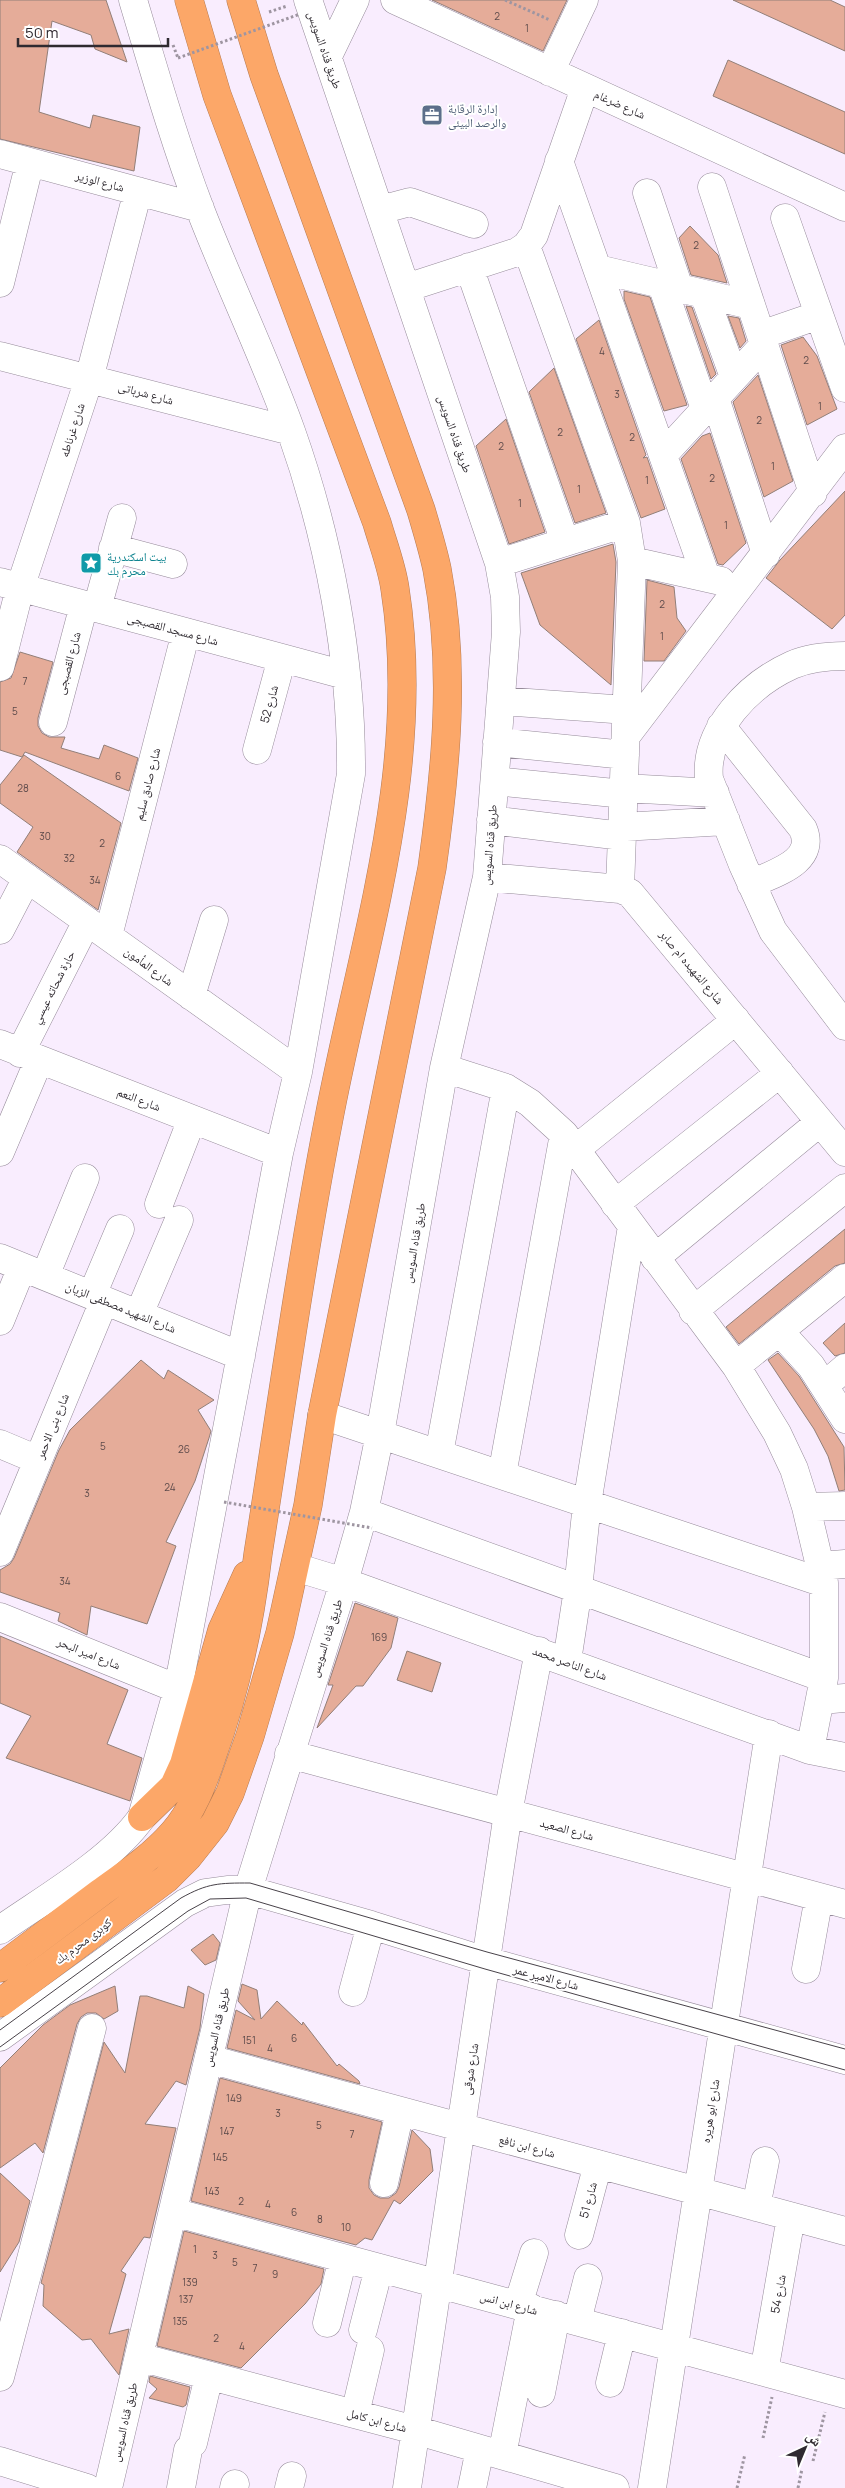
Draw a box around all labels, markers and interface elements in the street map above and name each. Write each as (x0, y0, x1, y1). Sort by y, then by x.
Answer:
street label: طريق قناه السويس (304, 9, 346, 91)
house number: 2 (494, 9, 500, 23)
scale bar (18, 15, 168, 47)
house number: 1 (525, 21, 529, 35)
text: 50 m (25, 22, 59, 43)
street label: شارع ضرغام (592, 85, 648, 123)
place label: إدارة الرقابة والرصد البيئى (448, 100, 506, 131)
office icon: إدارة الرقابة والرصد البيئى (420, 103, 444, 127)
street label: شارع الوزير (73, 166, 126, 196)
house number: 2 (693, 238, 699, 252)
house number: 4 (599, 344, 605, 358)
house number: 2 (803, 353, 809, 367)
street label: شارع شرباتى (116, 377, 176, 409)
house number: 3 (614, 387, 620, 401)
street label: طريق قناه السويس (434, 393, 476, 475)
house number: 1 (818, 399, 822, 413)
street label: شارع غرناطه (55, 401, 89, 459)
house number: 2 (756, 413, 762, 427)
house number: 2 (557, 425, 563, 439)
house number: 2 (629, 430, 635, 444)
house number: 2 (498, 439, 504, 453)
house number: 1 (771, 459, 775, 473)
house number: 2 (709, 471, 715, 485)
house number: 1 (645, 473, 649, 487)
house number: 1 (577, 482, 581, 496)
house number: 1 (518, 496, 522, 510)
house number: 1 (724, 518, 728, 532)
place label: بيت اسكندرية محرم بك (107, 548, 166, 579)
place icon: بيت اسكندرية محرم بك (79, 551, 103, 575)
house number: 2 (659, 597, 665, 611)
street label: شارع مسجد القصبجى (125, 609, 221, 649)
house number: 1 (660, 629, 664, 643)
street label: شارع القصبجى (51, 630, 85, 696)
house number: 7 (22, 674, 28, 688)
street label: شارع 52 (256, 683, 282, 725)
house number: 5 (12, 704, 18, 718)
street label: شارع صادق سليم (130, 746, 164, 822)
house number: 6 (115, 769, 121, 783)
house number: 28 (17, 781, 29, 795)
street label: طريق قناه السويس (477, 804, 501, 886)
house number: 30 (39, 829, 51, 843)
house number: 2 (99, 836, 105, 850)
house number: 32 (63, 851, 75, 865)
house number: 34 (89, 873, 101, 887)
street label: شارع الشهيده ام صابر (655, 925, 728, 1008)
street label: شارع المأمون (121, 942, 177, 990)
street label: حارة شحاته عيسي (27, 947, 81, 1027)
street label: شارع النعم (115, 1083, 163, 1115)
street label: طريق قناه السويس (399, 1201, 429, 1284)
street label: شارع الشهيد مصطفى الزيان (63, 1277, 179, 1337)
street label: شارع بنى الاحمر (31, 1391, 73, 1462)
house number: 5 (100, 1439, 106, 1453)
house number: 26 (178, 1442, 190, 1456)
house number: 24 (164, 1480, 176, 1494)
house number: 3 (84, 1486, 90, 1500)
house number: 34 (59, 1574, 71, 1588)
street label: طريق قناه السويس (305, 1597, 347, 1679)
house number: 169 (371, 1630, 387, 1644)
street label: شارع امير البحر (54, 1632, 123, 1673)
street label: شارع الناصر محمد (530, 1642, 610, 1684)
street label: شارع الصعيد (538, 1814, 596, 1844)
street label: كوبرى محرم بك (51, 1914, 115, 1968)
street label: شارع الامير عمر (510, 1960, 581, 1994)
street label: طريق قناه السويس (199, 1985, 233, 2068)
house number: 6 (291, 2031, 297, 2045)
house number: 151 (242, 2033, 256, 2047)
house number: 4 (267, 2041, 273, 2055)
street label: شارع شوقى (458, 2042, 482, 2096)
street label: شارع ابو هريره (697, 2078, 723, 2144)
house number: 149 (226, 2091, 242, 2105)
house number: 3 (275, 2106, 281, 2120)
house number: 5 (316, 2118, 322, 2132)
house number: 147 (220, 2124, 234, 2138)
house number: 7 (349, 2127, 355, 2141)
street label: شارع ابن نافع (497, 2130, 557, 2162)
house number: 145 (212, 2150, 228, 2164)
street label: شارع 51 (575, 2180, 601, 2220)
house number: 143 (204, 2184, 220, 2198)
house number: 2 (238, 2194, 244, 2208)
house number: 4 (265, 2197, 271, 2211)
house number: 6 (291, 2205, 297, 2219)
house number: 8 (317, 2212, 323, 2226)
house number: 10 (341, 2220, 351, 2234)
house number: 1 (193, 2242, 197, 2256)
house number: 3 (212, 2248, 218, 2262)
house number: 5 (232, 2255, 238, 2269)
house number: 7 (252, 2261, 258, 2275)
house number: 9 (272, 2267, 278, 2281)
street label: شارع 54 (766, 2273, 790, 2315)
house number: 139 (182, 2275, 198, 2289)
street label: شارع ابن انس (478, 2287, 540, 2319)
house number: 137 (179, 2292, 193, 2306)
house number: 135 (172, 2314, 188, 2328)
house number: 2 (213, 2331, 219, 2345)
house number: 4 (239, 2339, 245, 2353)
street label: طريق قناه السويس (107, 2380, 141, 2463)
street label: شارع ابن كامل (345, 2404, 409, 2436)
north arrow (780, 2423, 830, 2473)
text: ش (802, 2426, 826, 2450)

